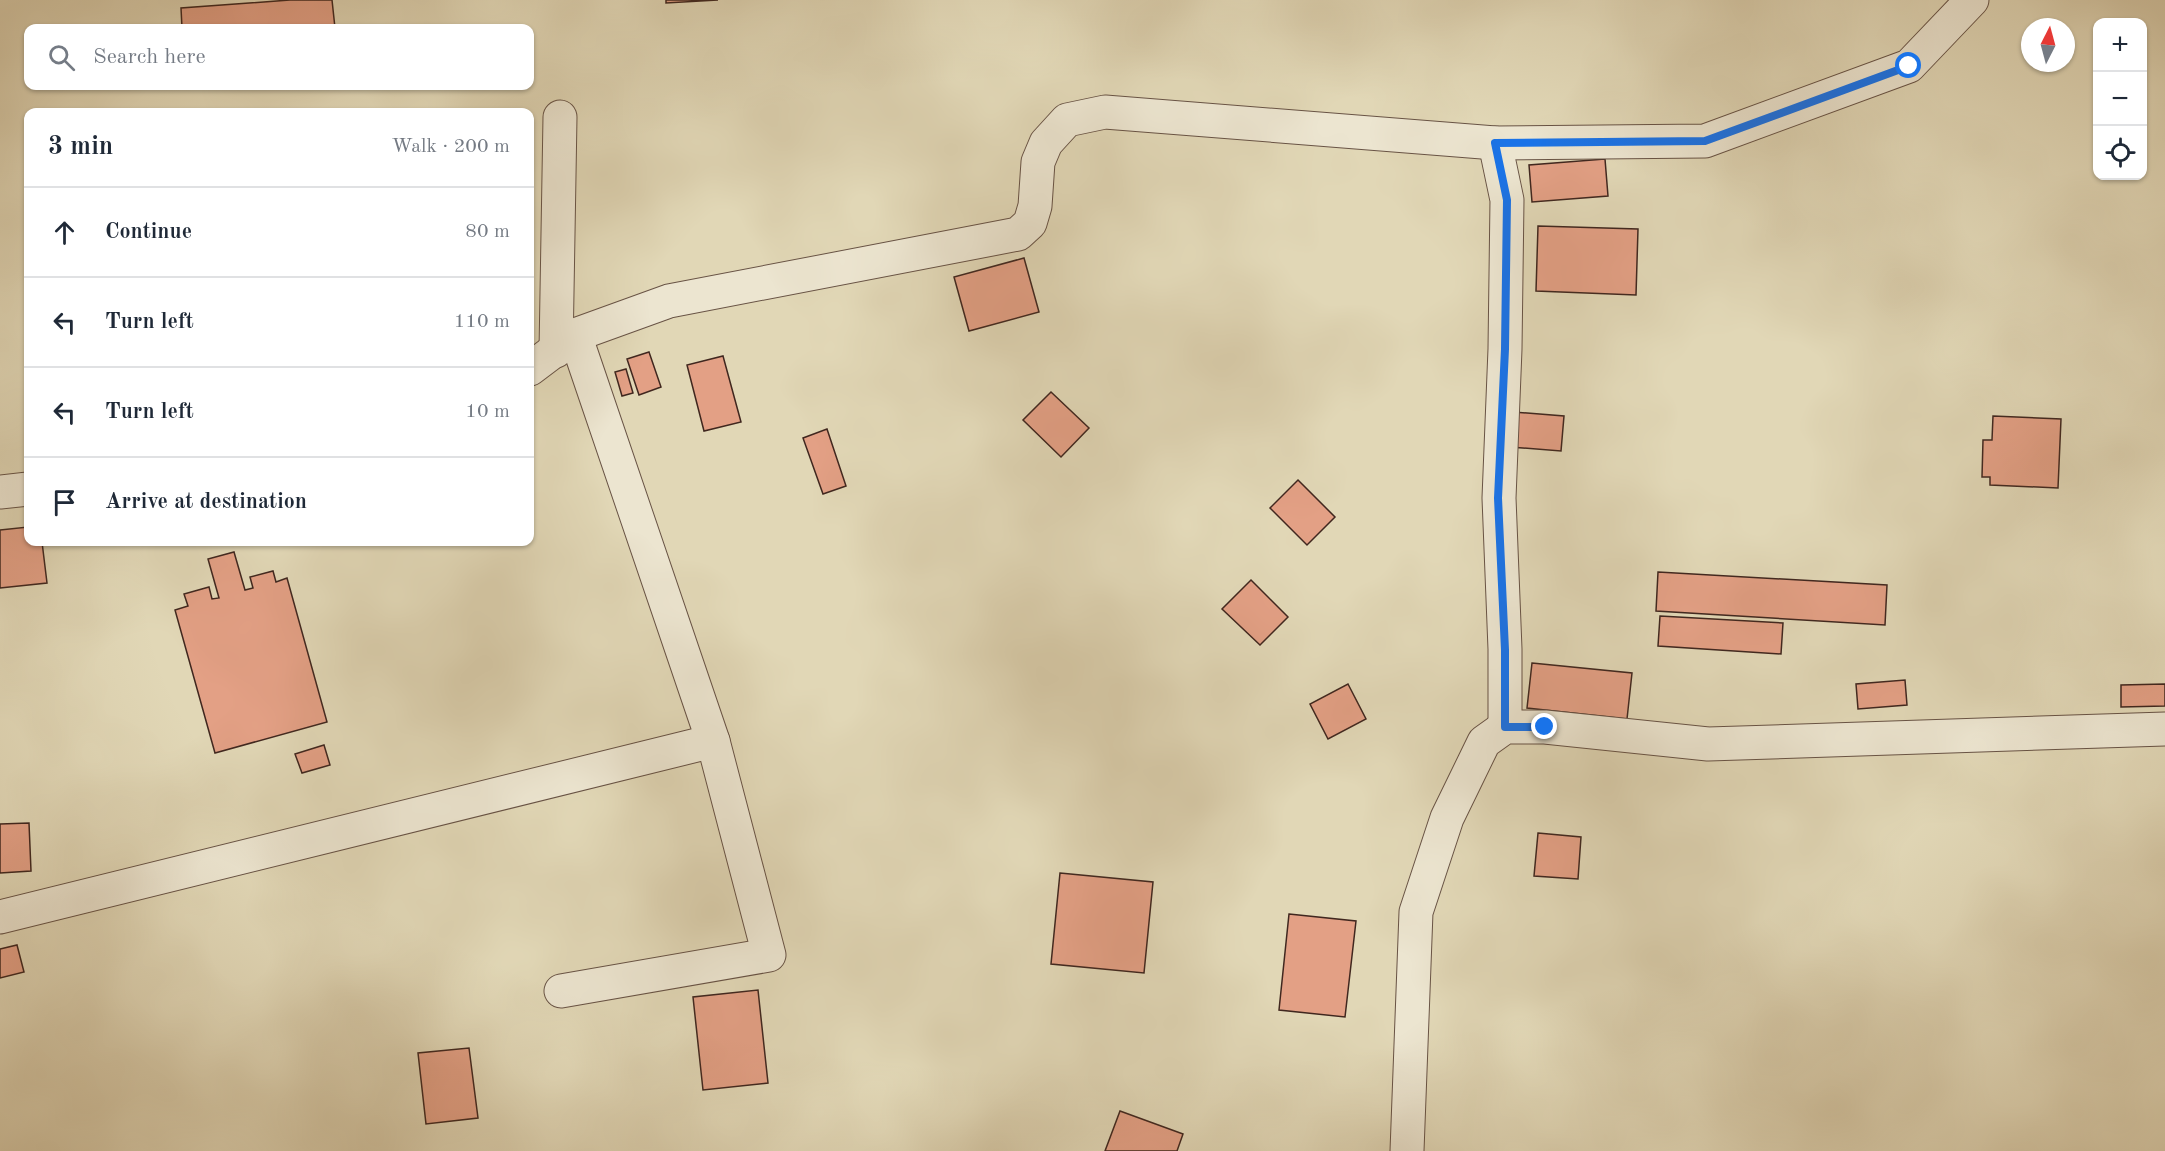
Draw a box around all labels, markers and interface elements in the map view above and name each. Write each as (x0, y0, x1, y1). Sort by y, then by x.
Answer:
north arrow (2021, 18, 2075, 72)
map controls (2093, 18, 2147, 180)
button: + (2093, 18, 2147, 72)
search box (24, 24, 534, 90)
icon: search (45, 41, 78, 74)
text: Search here (93, 46, 206, 68)
route start (1895, 52, 1921, 78)
button: − (2093, 72, 2147, 126)
button: locate (2093, 126, 2147, 180)
text: 3 min (48, 134, 113, 160)
text: Walk · 200 m (391, 137, 510, 157)
icon: ahead (48, 216, 81, 249)
text: Continue (105, 221, 192, 243)
text: 80 m (465, 222, 510, 242)
icon: left (48, 306, 81, 339)
text: Turn left (105, 311, 194, 333)
text: 110 m (454, 312, 510, 332)
icon: left (48, 396, 81, 429)
text: Turn left (105, 401, 194, 423)
text: 10 m (465, 402, 510, 422)
icon: arrive (48, 486, 81, 519)
text: Arrive at destination (105, 491, 307, 513)
route end (1531, 713, 1557, 739)

